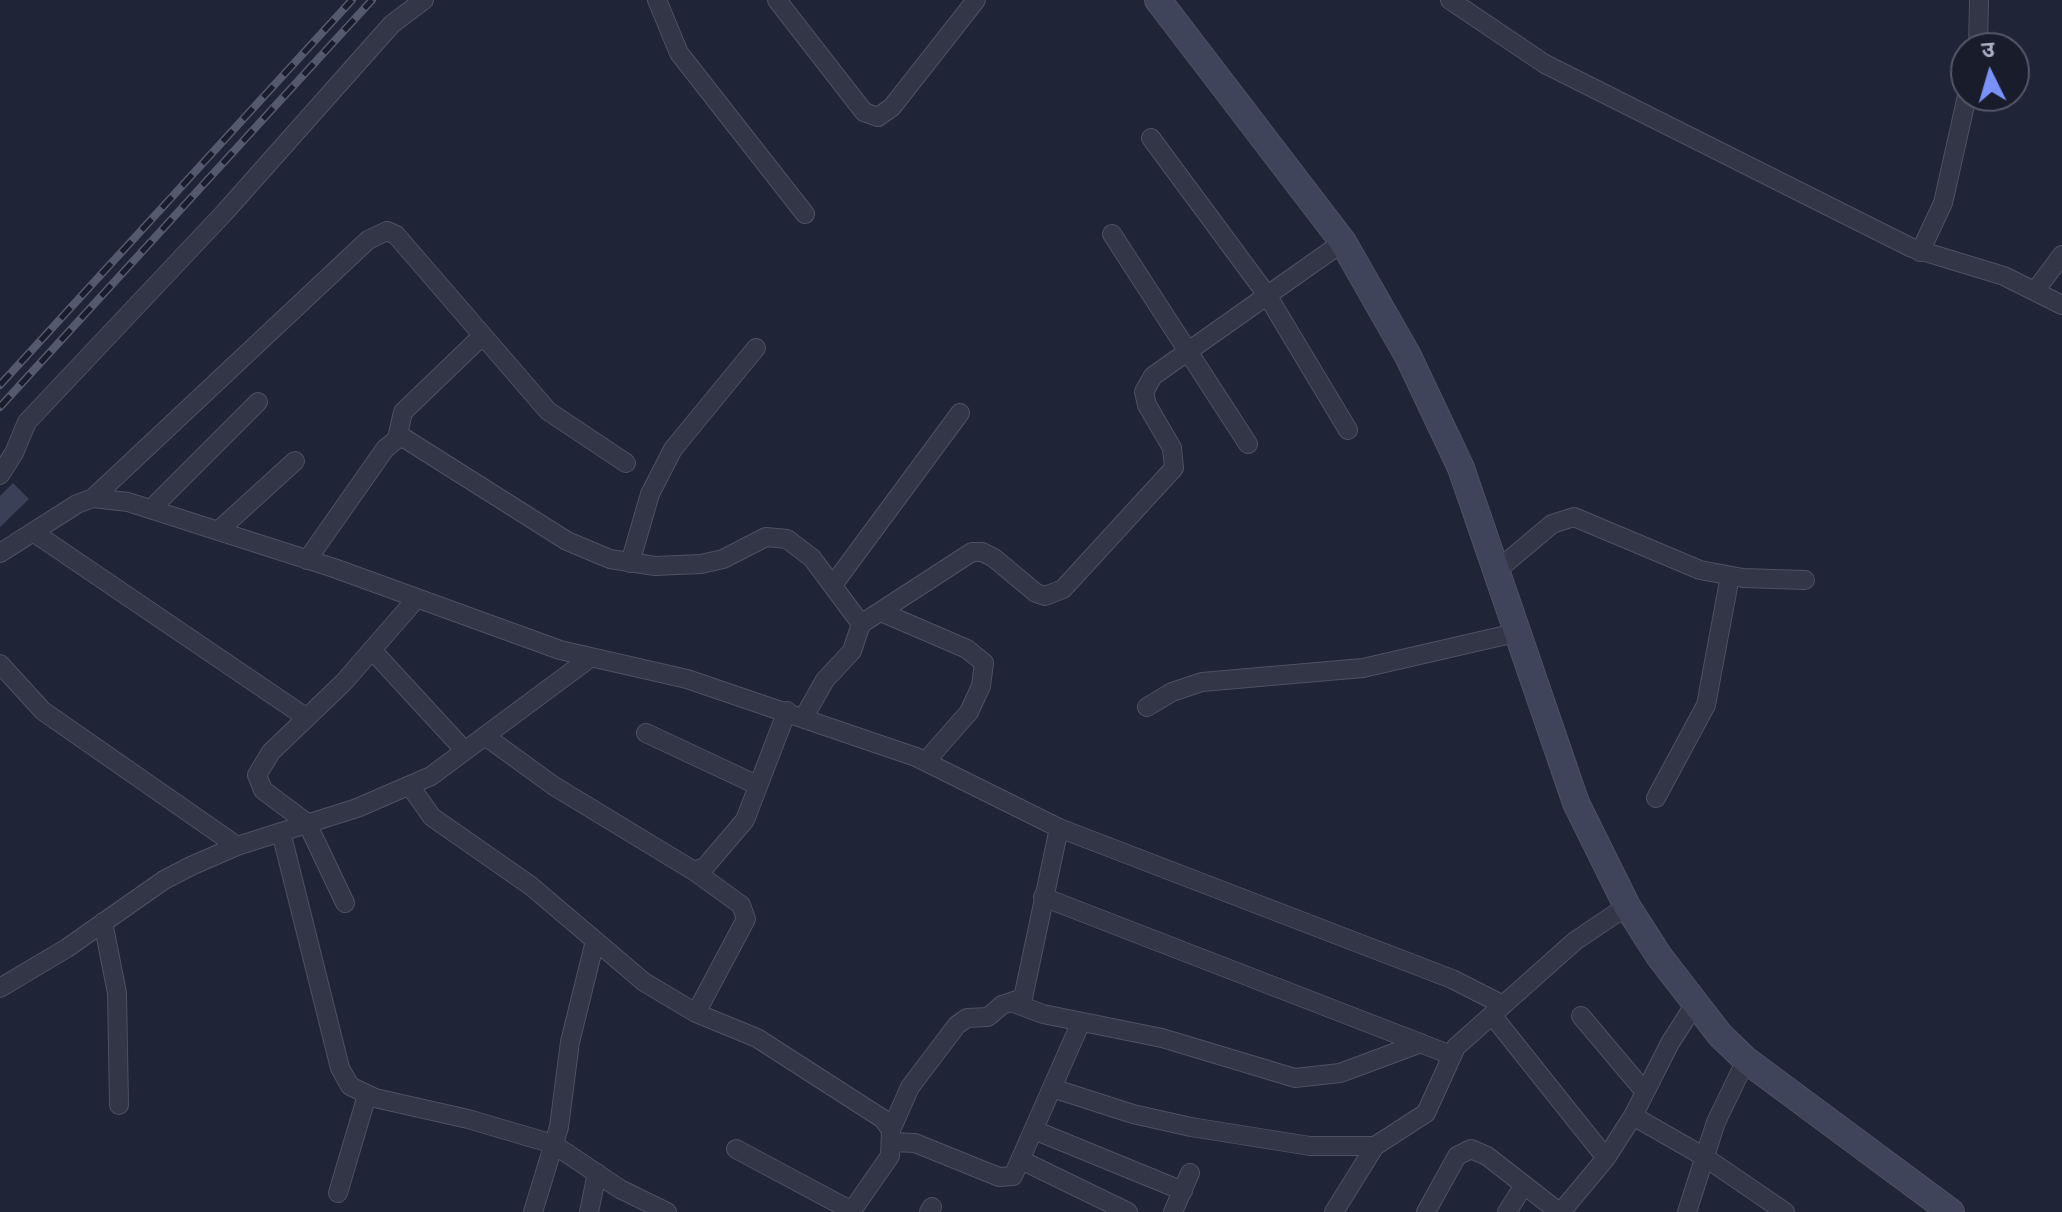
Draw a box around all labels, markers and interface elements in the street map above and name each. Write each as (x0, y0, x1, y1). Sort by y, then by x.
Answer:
north arrow (1950, 32, 2030, 112)
text: उ (1981, 37, 1996, 64)

